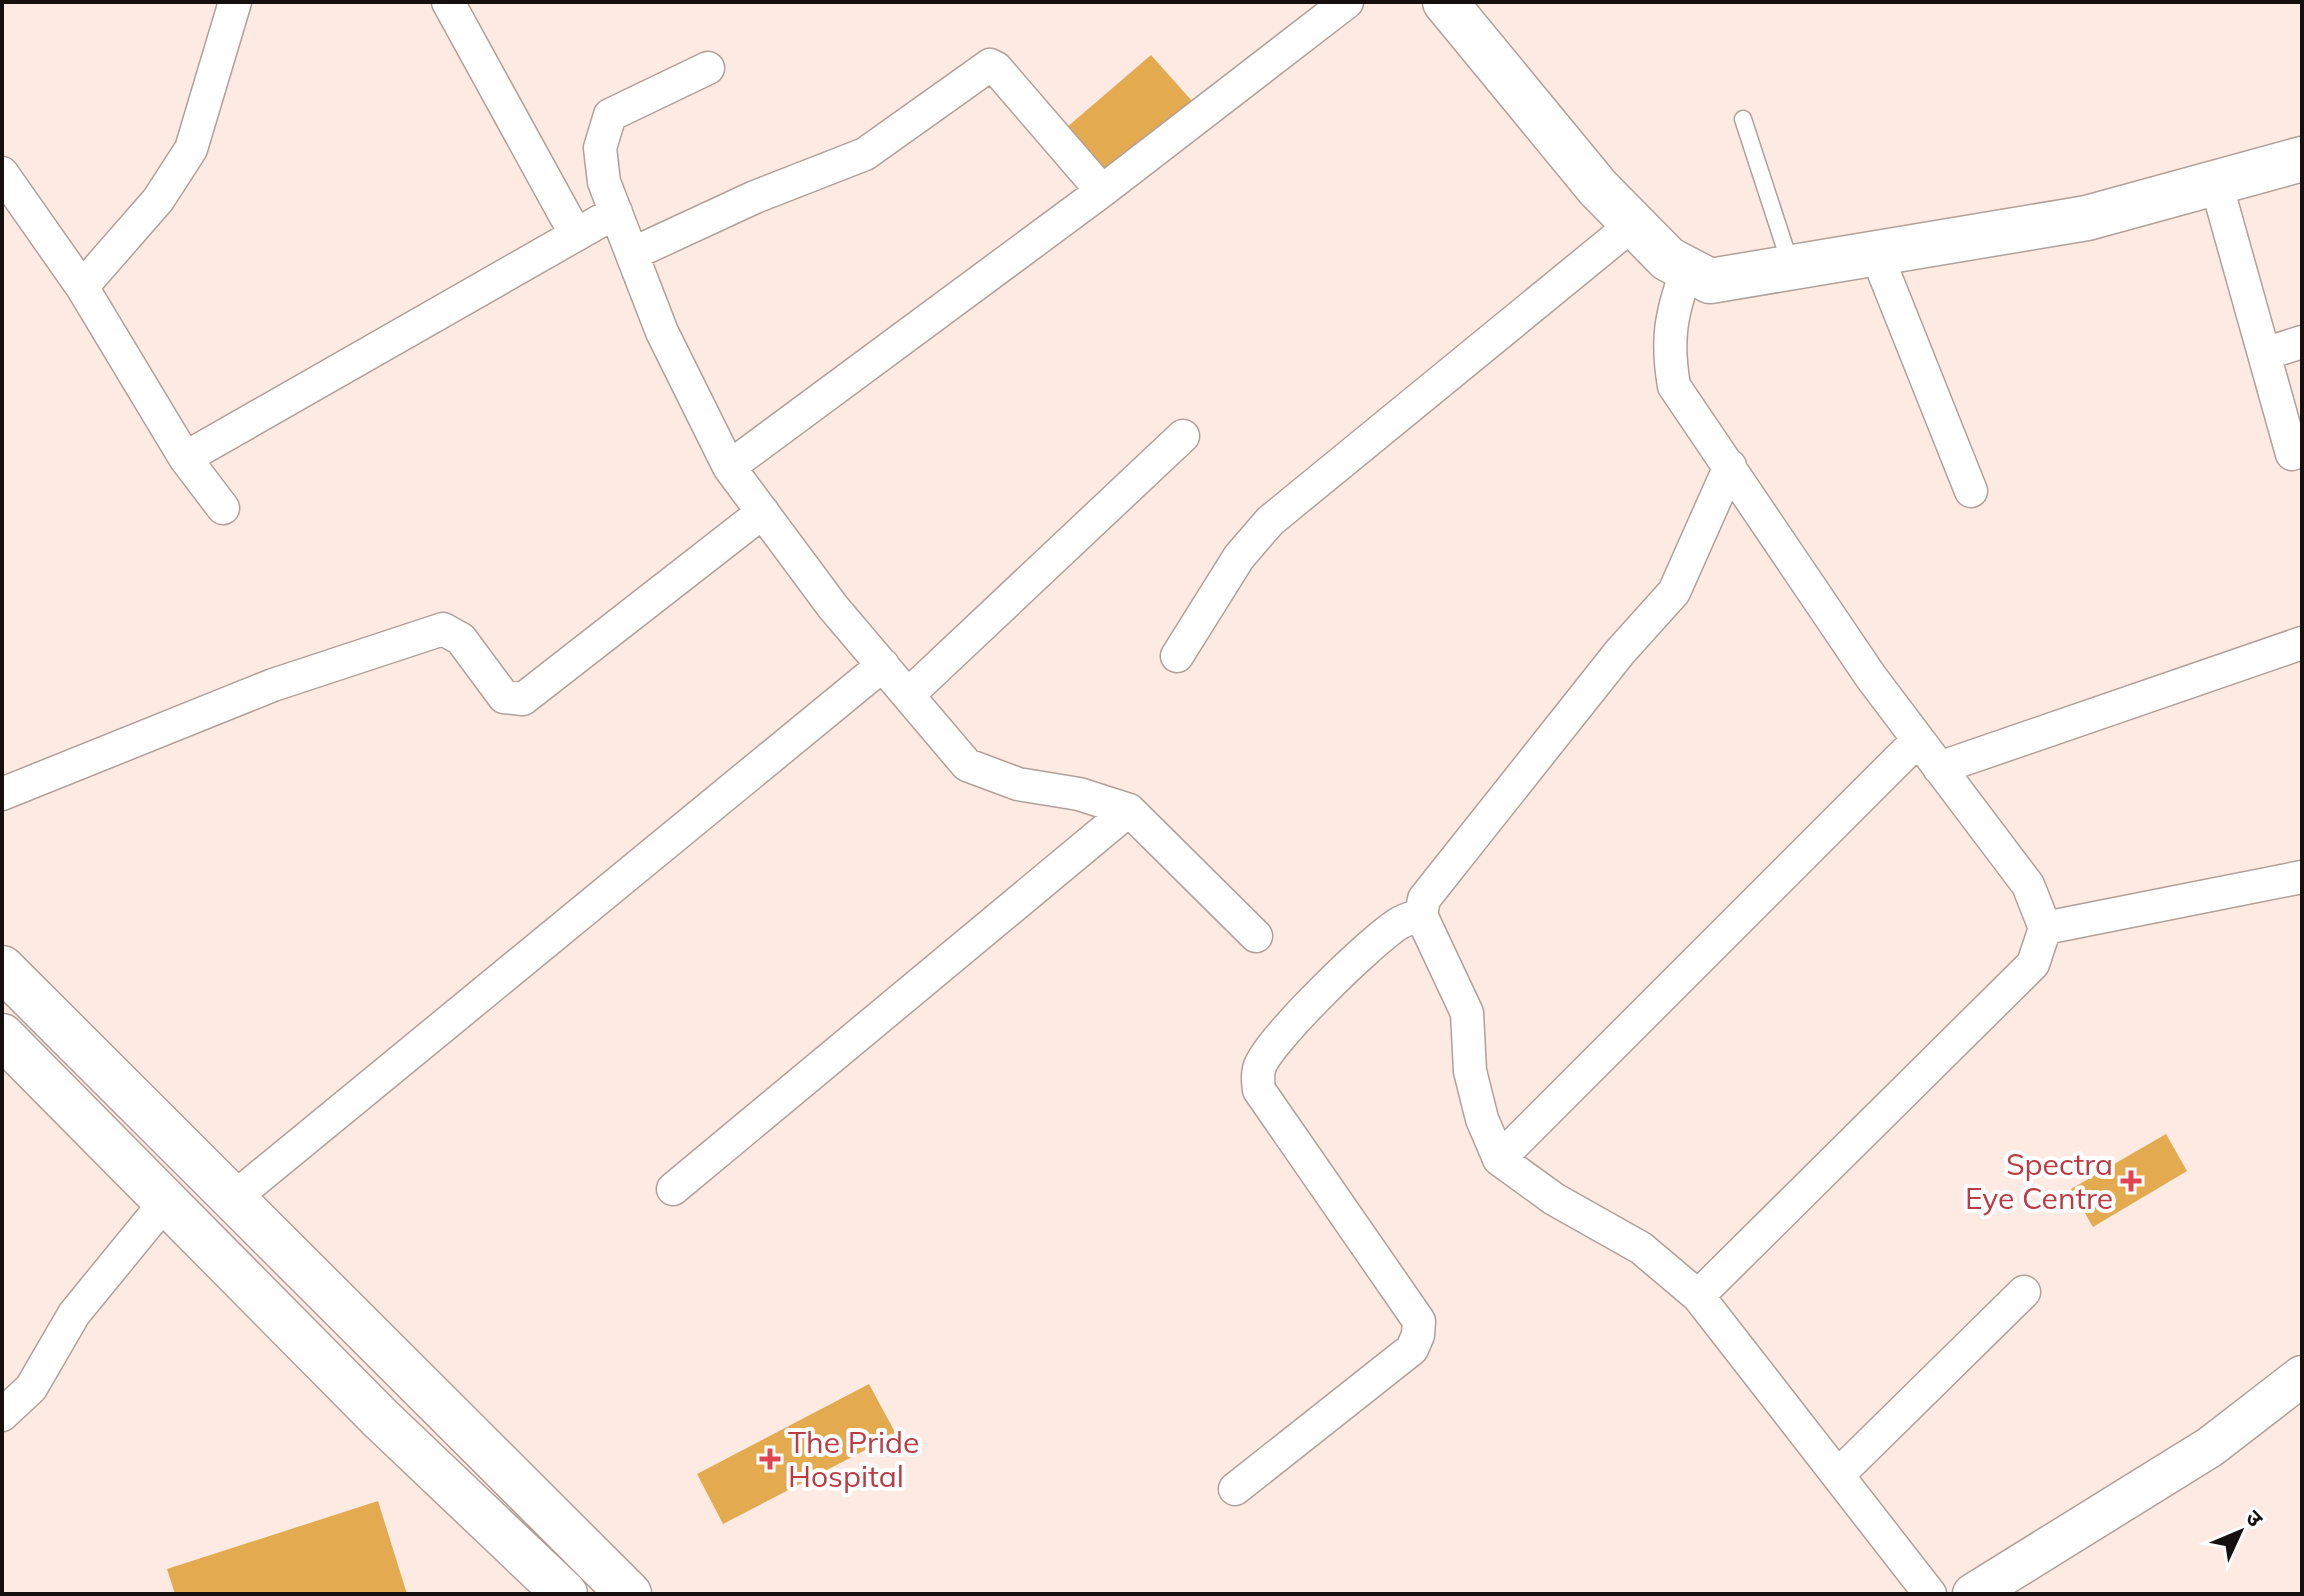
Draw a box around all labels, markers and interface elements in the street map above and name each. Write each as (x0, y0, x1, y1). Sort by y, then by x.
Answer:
place label: Spectra Eye Centre (1965, 1145, 2113, 1217)
marker: Spectra Eye Centre (2120, 1170, 2142, 1192)
place label: The Pride Hospital (788, 1423, 919, 1495)
marker: The Pride Hospital (759, 1448, 781, 1470)
north arrow (2200, 1492, 2280, 1572)
text: उ (2240, 1504, 2270, 1533)

